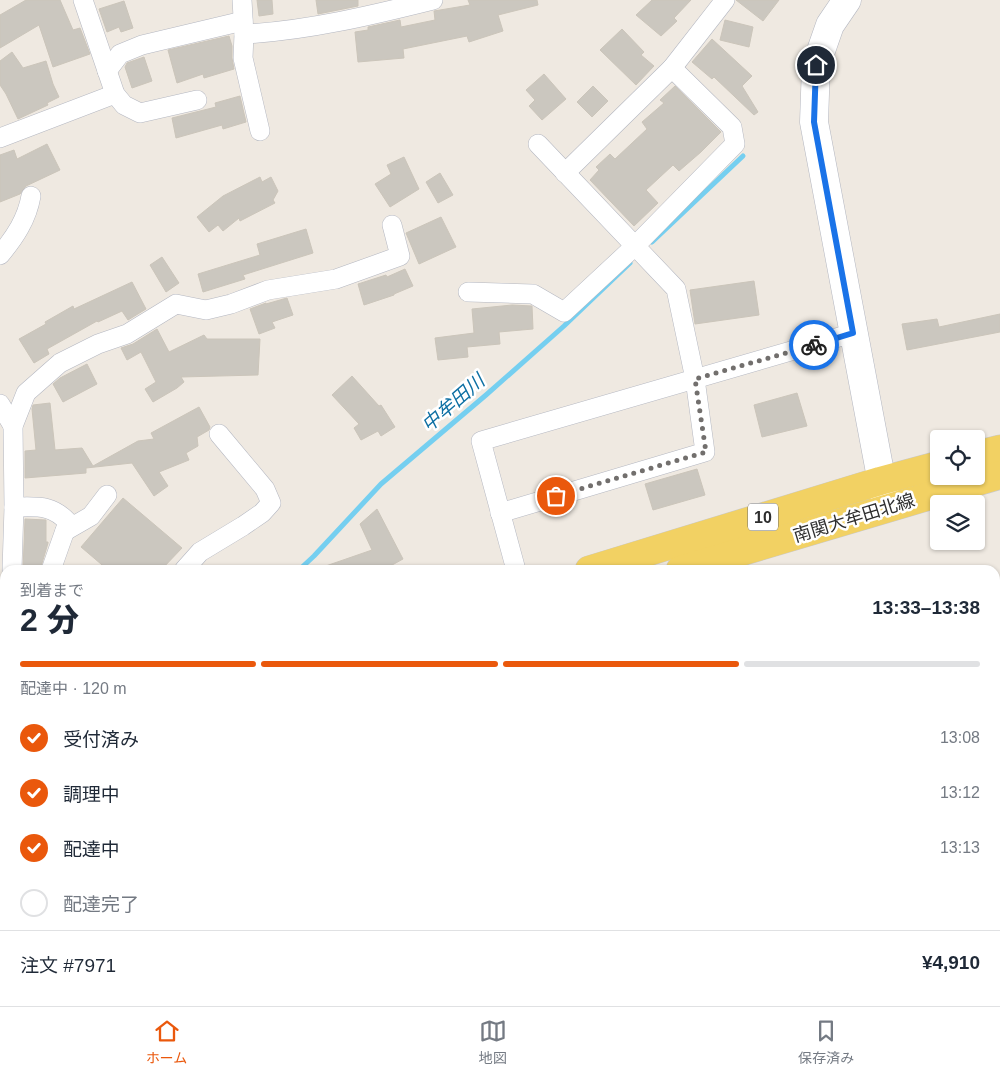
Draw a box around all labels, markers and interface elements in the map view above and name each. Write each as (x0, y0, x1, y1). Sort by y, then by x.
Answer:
pin (795, 44, 837, 86)
icon: home (802, 51, 830, 79)
courier (789, 320, 839, 370)
icon: bike (800, 331, 828, 359)
water label: 中牟田川 (417, 369, 490, 436)
map controls (930, 430, 985, 550)
button: locate (930, 430, 985, 485)
pin (535, 475, 577, 517)
icon: bag (542, 482, 570, 510)
street label: 南関大牟田北線 (791, 490, 917, 546)
button: layers (930, 495, 985, 550)
road number: 10 (748, 504, 778, 530)
text: 到着まで (20, 582, 84, 599)
text: 13:33–13:38 (872, 597, 980, 618)
text: 2 分 (20, 602, 79, 638)
text: 配達中 · 120 m (20, 680, 127, 697)
icon: check (20, 724, 48, 752)
text: 受付済み (63, 729, 139, 750)
text: 13:08 (940, 729, 980, 746)
icon: check (20, 779, 48, 807)
text: 調理中 (63, 784, 120, 805)
text: 13:12 (940, 784, 980, 801)
icon: check (20, 834, 48, 862)
text: 配達中 (63, 839, 120, 860)
text: 13:13 (940, 839, 980, 856)
text: 配達完了 (63, 894, 139, 915)
text: ¥4,910 (922, 952, 980, 973)
text: 注文 #7971 (20, 955, 116, 976)
tab: ホーム (146, 1017, 187, 1067)
tab: 地図 (479, 1017, 507, 1067)
tab: 保存済み (798, 1017, 854, 1067)

